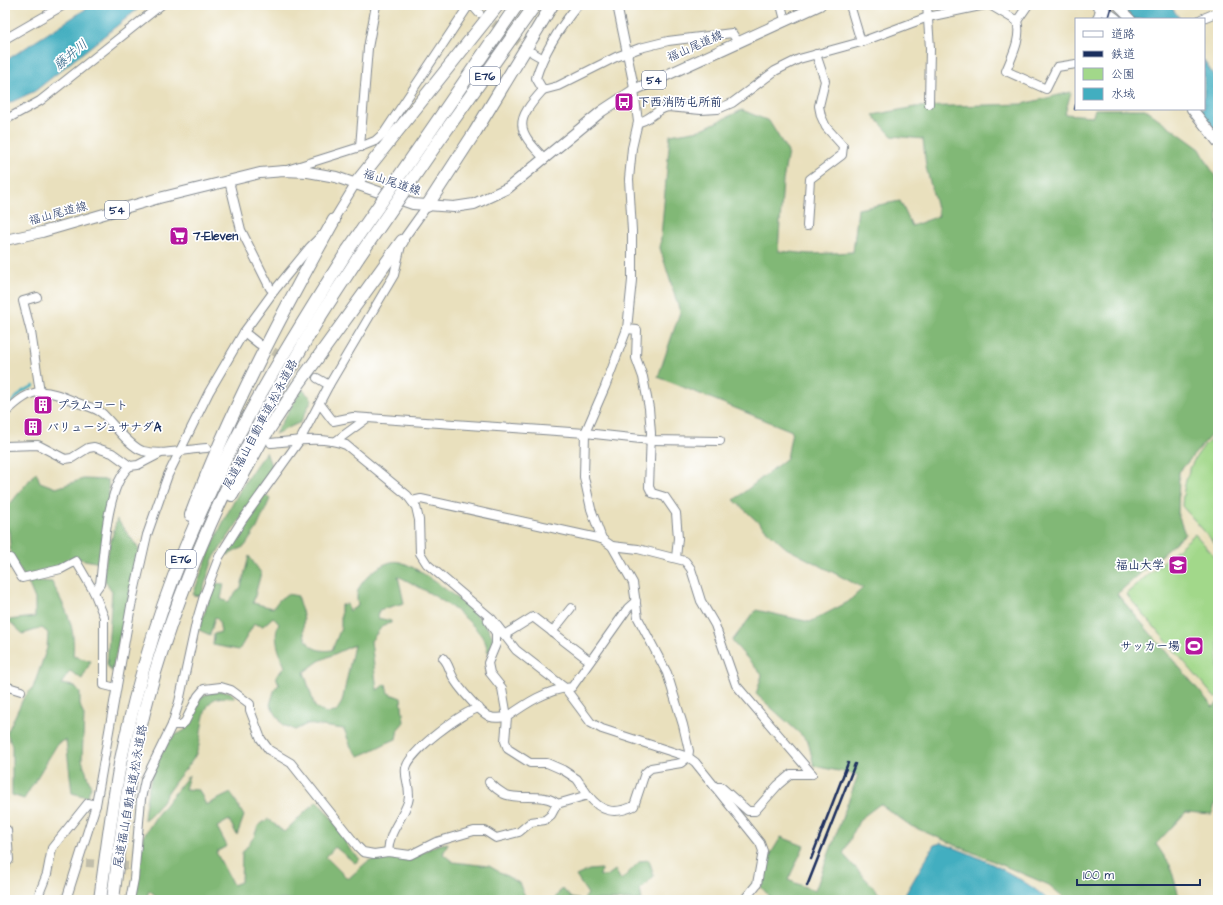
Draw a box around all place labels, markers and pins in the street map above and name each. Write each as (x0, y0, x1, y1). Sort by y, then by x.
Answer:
bus stop icon: 下西消防屯所前 (613, 91, 635, 113)
place label: 下西消防屯所前 (638, 94, 722, 111)
supermarket icon: 7-Eleven (168, 225, 190, 247)
place label: 7-Eleven (192, 228, 238, 245)
building icon: プラムコート (32, 394, 54, 416)
place label: プラムコート (57, 397, 128, 414)
building icon: バリュージュサナダA (22, 416, 44, 438)
place label: バリュージュサナダA (47, 419, 162, 436)
school or university icon: 福山大学 (1167, 554, 1189, 576)
place label: 福山大学 (1116, 557, 1164, 574)
sports icon: サッカー場 (1183, 635, 1205, 657)
place label: サッカー場 (1120, 638, 1180, 655)

